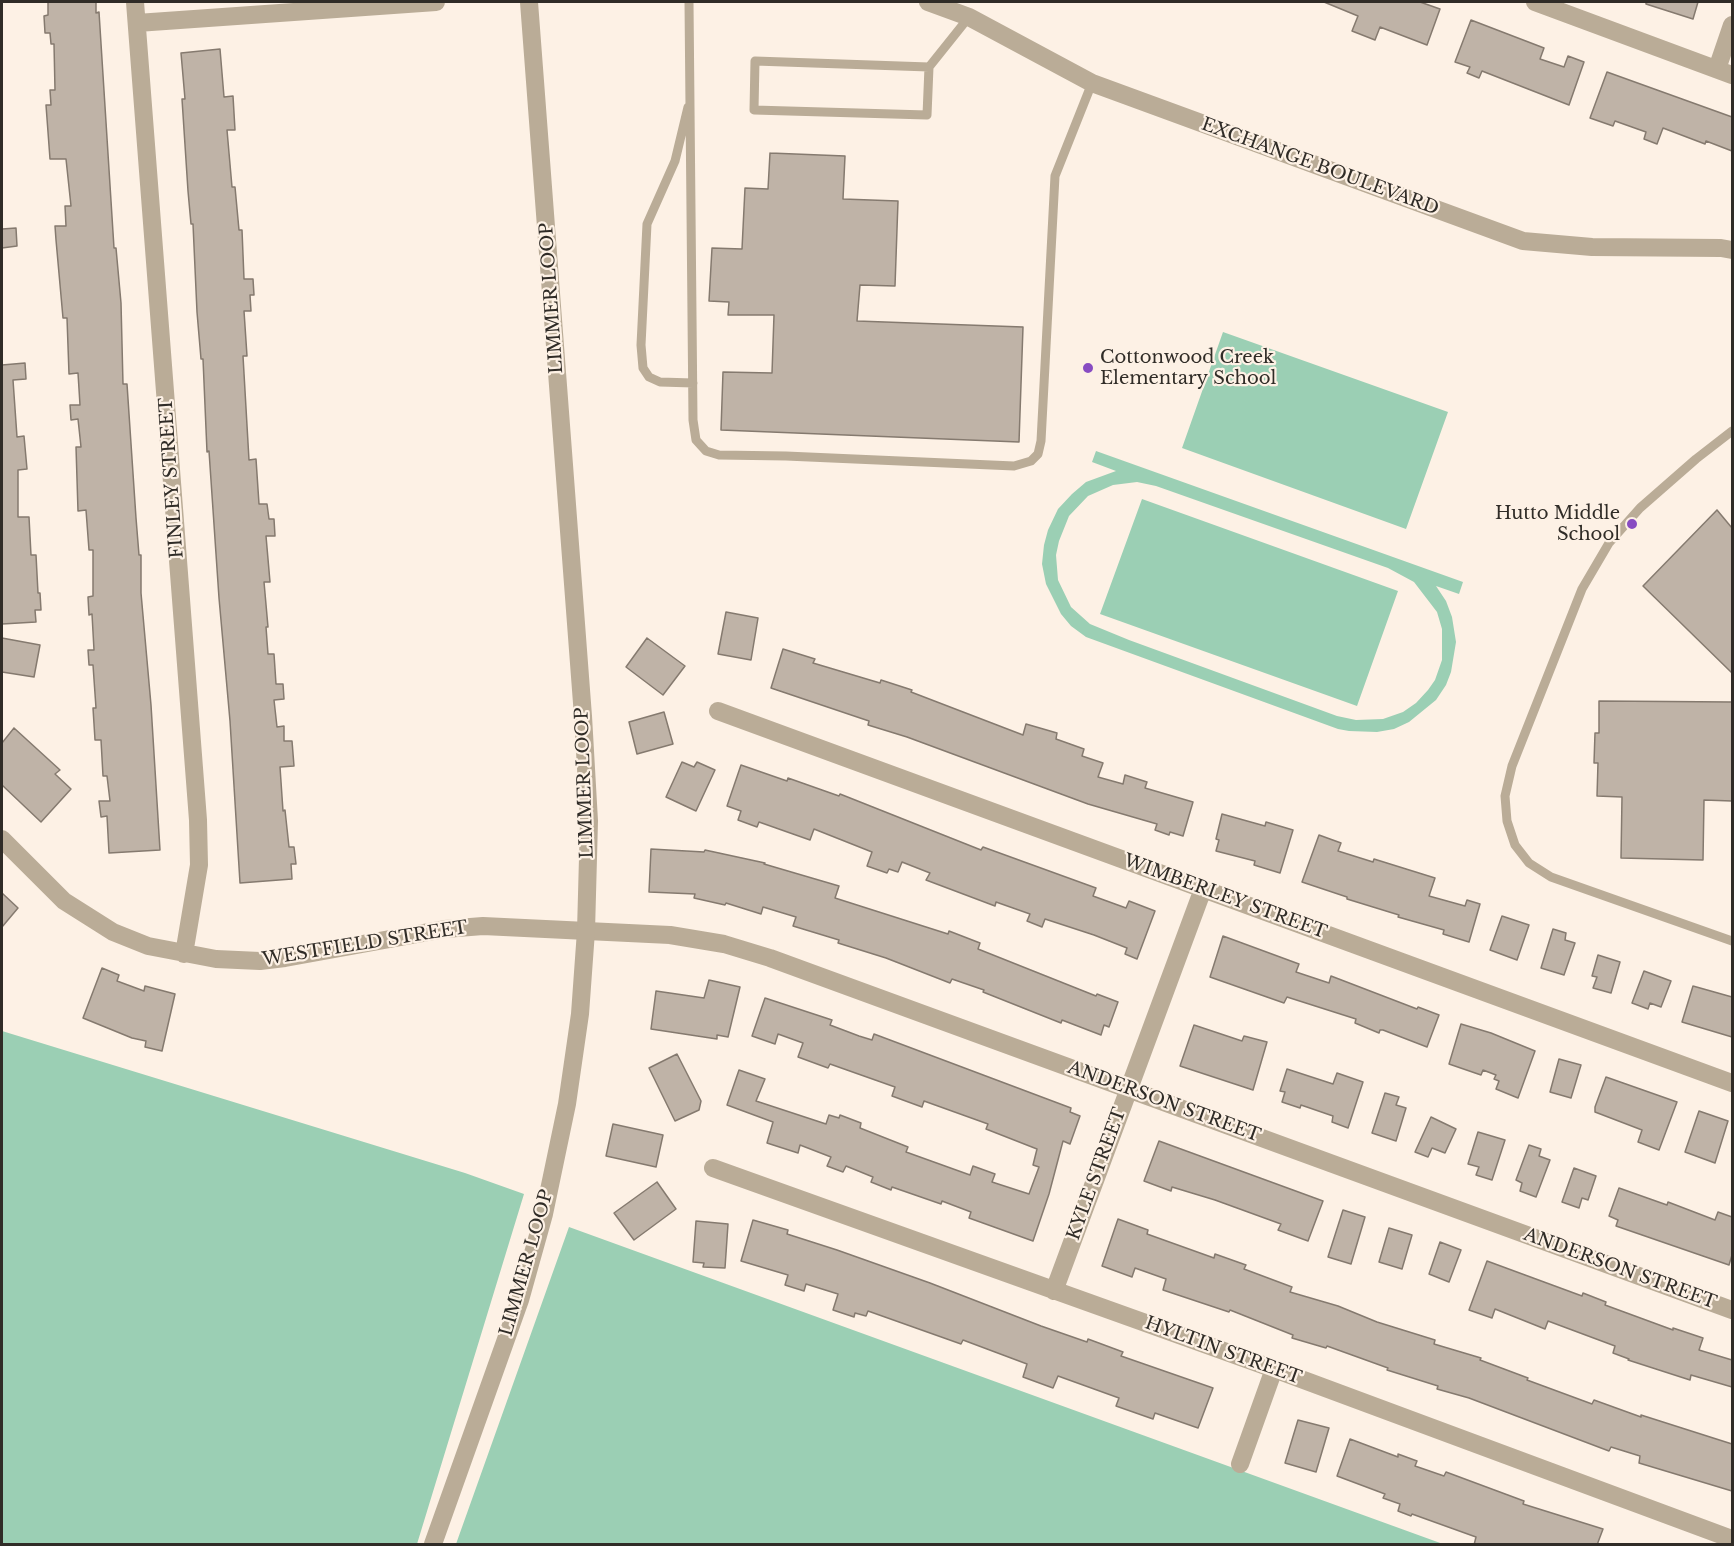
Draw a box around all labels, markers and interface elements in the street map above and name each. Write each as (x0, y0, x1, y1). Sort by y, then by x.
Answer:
street label: EXCHANGE BOULEVARD (1198, 114, 1442, 220)
street label: LIMMER LOOP (536, 222, 568, 374)
place label: Cottonwood Creek Elementary School (1100, 347, 1276, 389)
marker: Cottonwood Creek Elementary School (1081, 361, 1095, 375)
street label: FINLEY STREET (156, 397, 188, 559)
place label: Hutto Middle School (1495, 503, 1620, 546)
marker: Hutto Middle School (1625, 517, 1639, 531)
street label: LIMMER LOOP (572, 707, 598, 859)
street label: WIMBERLEY STREET (1121, 850, 1329, 944)
street label: WESTFIELD STREET (261, 917, 469, 971)
street label: ANDERSON STREET (1065, 1057, 1263, 1147)
street label: KYLE STREET (1063, 1105, 1131, 1243)
street label: LIMMER LOOP (496, 1187, 558, 1339)
street label: ANDERSON STREET (1521, 1224, 1719, 1314)
street label: HYLTIN STREET (1142, 1313, 1304, 1389)

